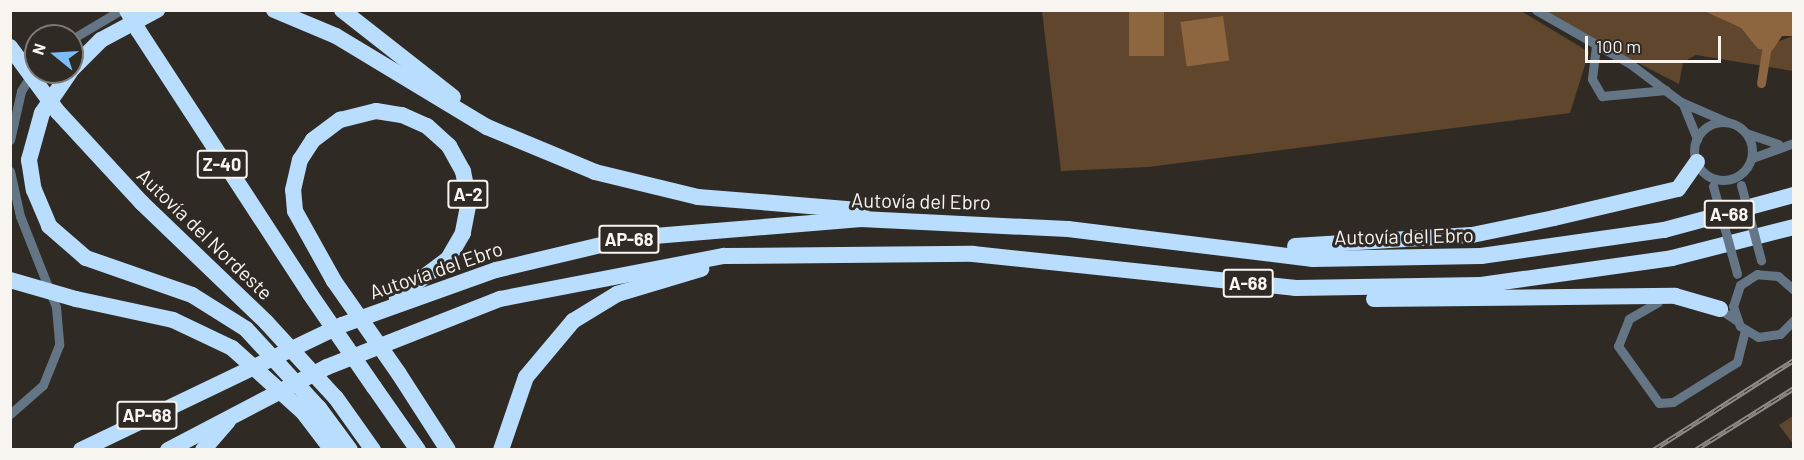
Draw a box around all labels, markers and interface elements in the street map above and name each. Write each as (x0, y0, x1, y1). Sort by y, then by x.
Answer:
north arrow (24, 24, 84, 84)
scale bar (1588, 24, 1724, 62)
text: 100 m (1596, 35, 1641, 57)
text: N (28, 41, 49, 57)
road number: Z-40 (196, 149, 248, 179)
street label: Autovía del Nordeste (132, 163, 278, 305)
road number: A-2 (447, 179, 489, 209)
street label: Autovía del Ebro (851, 188, 991, 214)
road number: A-68 (1704, 199, 1754, 229)
street label: Autovía del Ebro (1334, 223, 1474, 249)
road number: AP-68 (598, 224, 660, 254)
street label: Autovía del Ebro (366, 236, 506, 304)
road number: A-68 (1222, 268, 1274, 298)
road number: AP-68 (116, 400, 178, 430)

